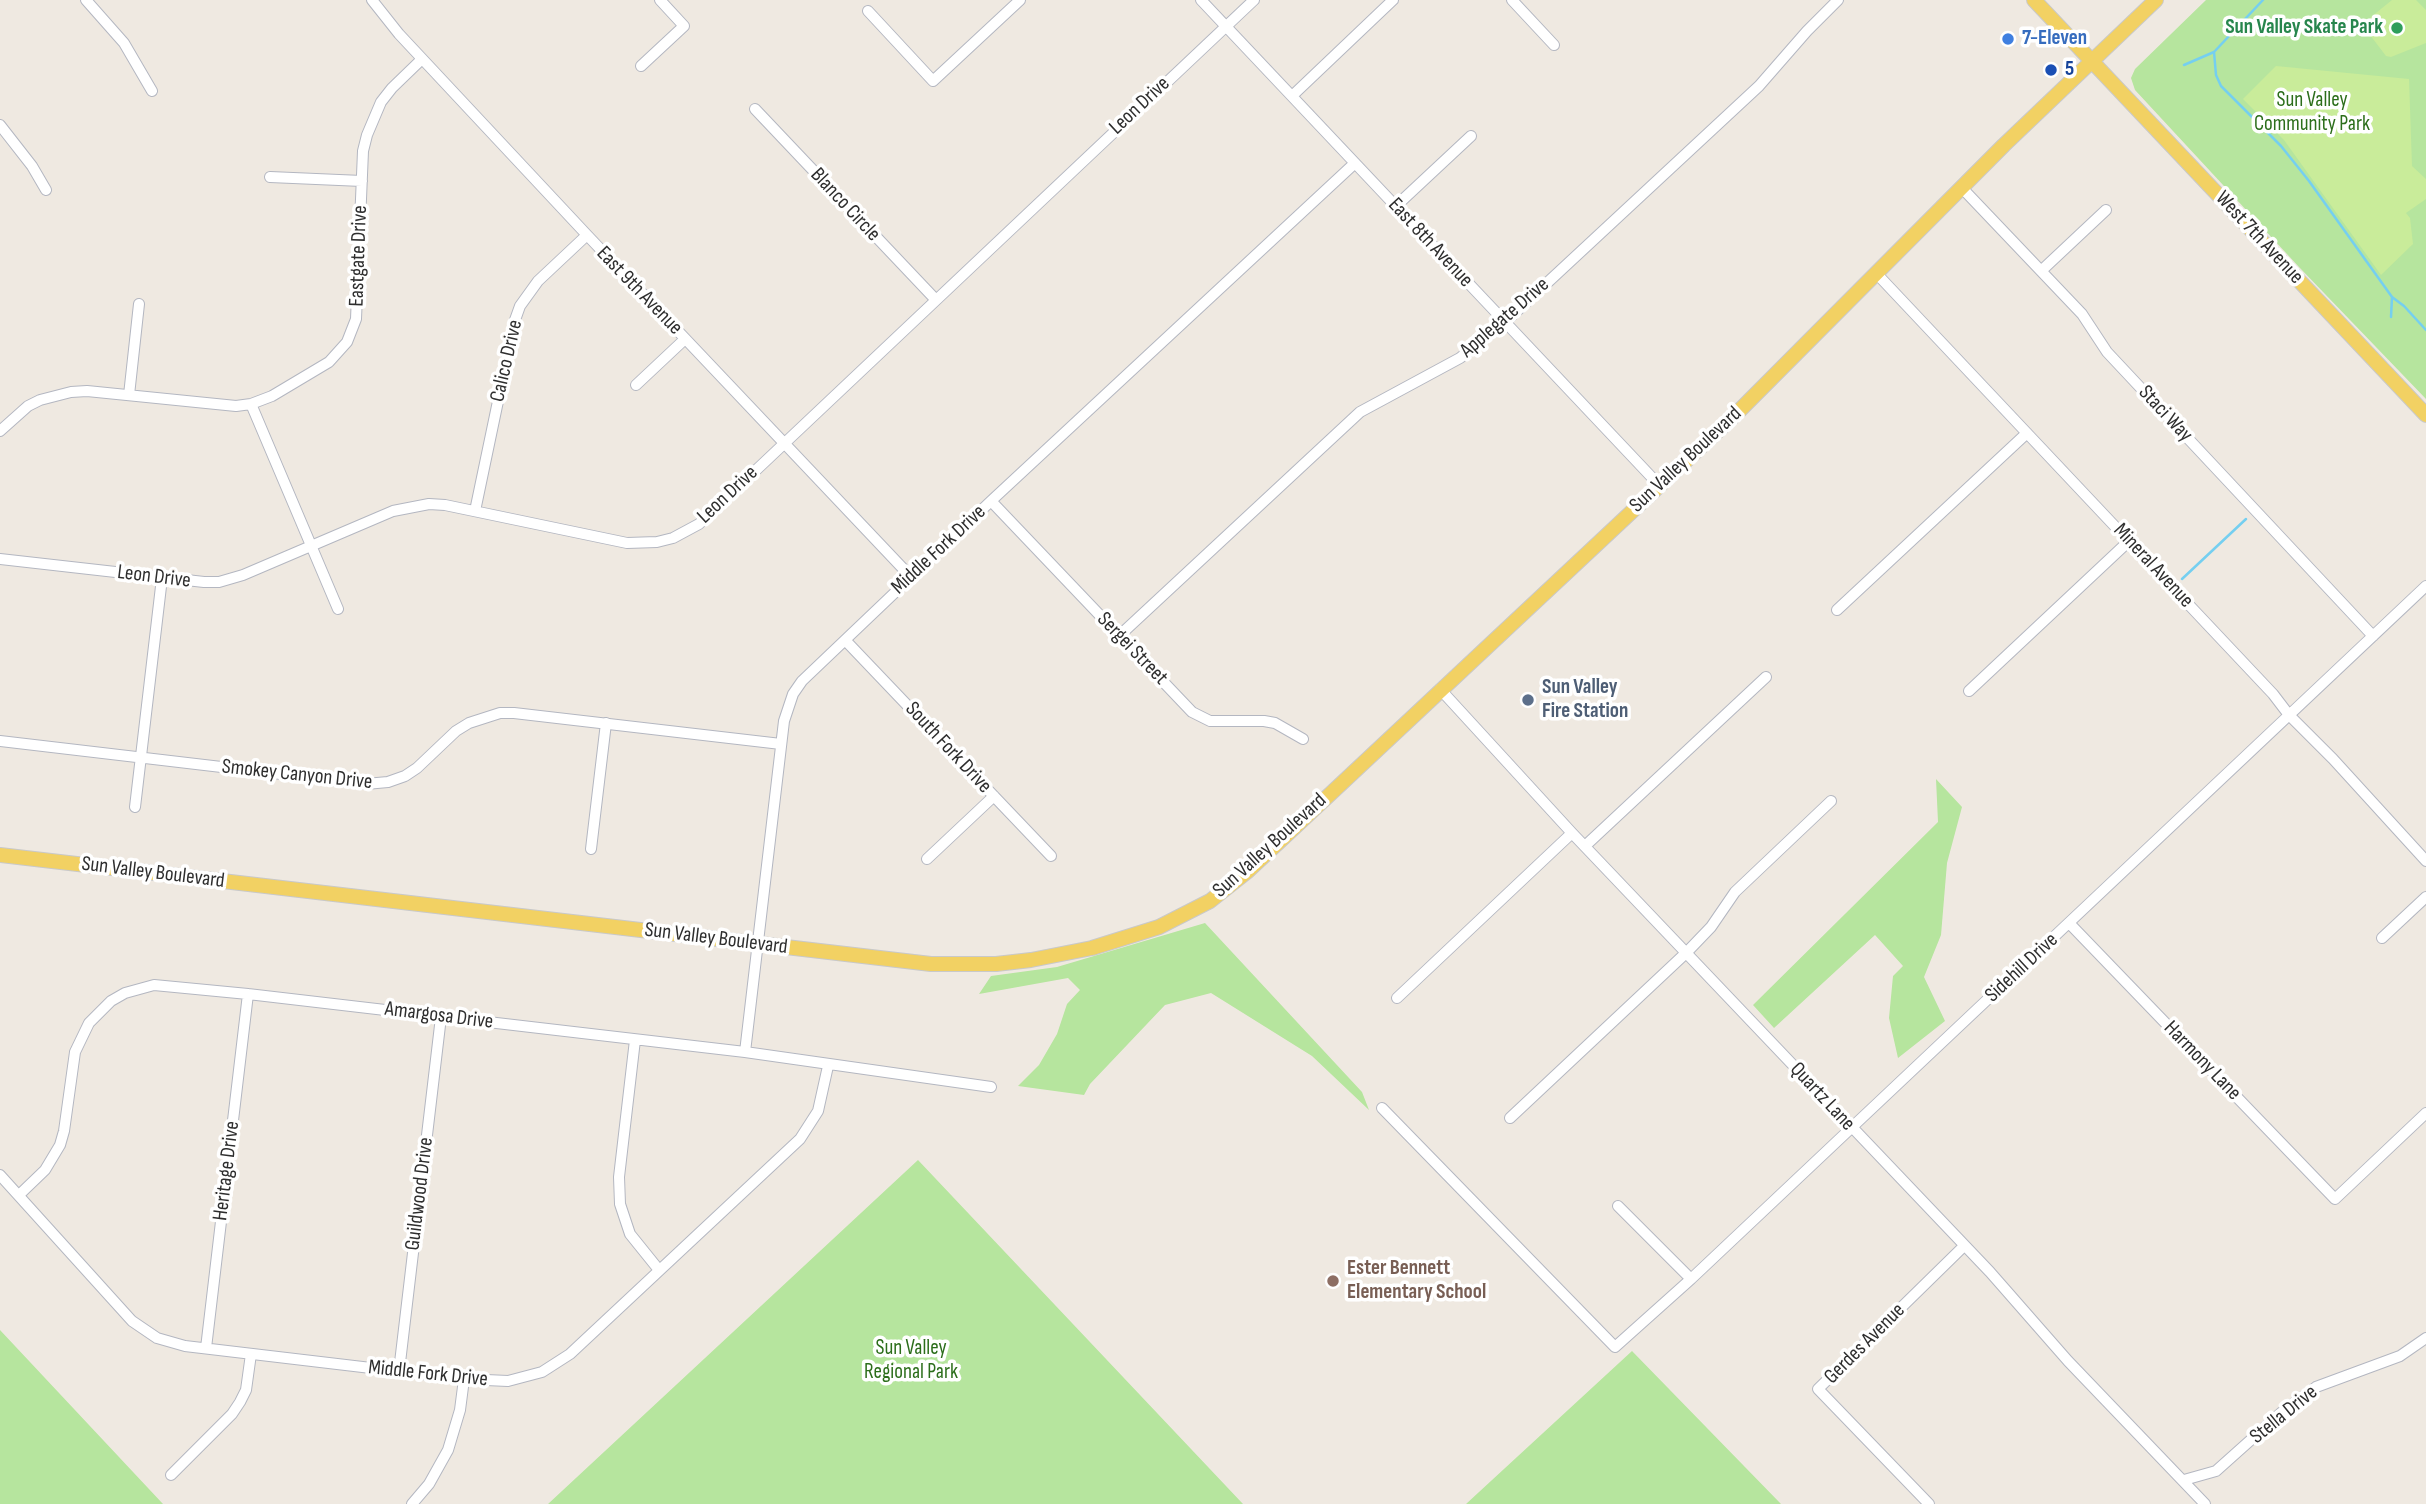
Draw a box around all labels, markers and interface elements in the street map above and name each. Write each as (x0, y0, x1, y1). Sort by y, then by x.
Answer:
place label: Sun Valley Skate Park (2225, 15, 2383, 41)
marker: Sun Valley Skate Park (2389, 20, 2405, 36)
place label: 7-Eleven (2022, 26, 2087, 52)
marker: 7-Eleven (2000, 31, 2016, 47)
place label: 5 (2065, 57, 2074, 83)
marker: 5 (2043, 62, 2059, 78)
street label: Leon Drive (1104, 72, 1176, 140)
park label: Sun Valley Community Park (2254, 88, 2370, 138)
street label: Blanco Circle (805, 163, 885, 247)
street label: West 7th Avenue (2210, 186, 2308, 290)
street label: East 8th Avenue (1382, 193, 1478, 293)
street label: Eastgate Drive (345, 205, 373, 307)
street label: East 9th Avenue (591, 242, 687, 340)
street label: Applegate Drive (1455, 272, 1555, 364)
street label: Calico Drive (485, 318, 529, 404)
street label: Staci Way (2133, 380, 2197, 448)
street label: Sun Valley Boulevard (1625, 402, 1747, 518)
street label: Leon Drive (692, 461, 764, 529)
street label: Middle Fork Drive (887, 500, 991, 600)
street label: Mineral Avenue (2108, 519, 2198, 613)
street label: Leon Drive (116, 560, 192, 594)
street label: Sergei Street (1091, 607, 1173, 691)
place label: Sun Valley Fire Station (1542, 675, 1628, 725)
marker: Sun Valley Fire Station (1520, 692, 1536, 708)
street label: South Fork Drive (899, 697, 997, 799)
street label: Smokey Canyon Drive (221, 755, 373, 795)
street label: Sun Valley Boulevard (1208, 788, 1332, 904)
street label: Sun Valley Boulevard (80, 852, 226, 894)
street label: Sun Valley Boulevard (643, 918, 789, 960)
street label: Sidehill Drive (1980, 928, 2064, 1008)
street label: Amargosa Drive (383, 997, 495, 1035)
street label: Harmony Lane (2158, 1016, 2246, 1106)
street label: Quartz Lane (1784, 1058, 1860, 1136)
street label: Heritage Drive (208, 1120, 246, 1222)
street label: Guildwood Drive (401, 1136, 439, 1252)
place label: Ester Bennett Elementary School (1347, 1256, 1486, 1306)
marker: Ester Bennett Elementary School (1325, 1273, 1341, 1289)
street label: Gerdes Avenue (1819, 1298, 1911, 1390)
park label: Sun Valley Regional Park (864, 1336, 958, 1386)
street label: Middle Fork Drive (367, 1355, 489, 1393)
street label: Stella Drive (2245, 1380, 2323, 1450)

